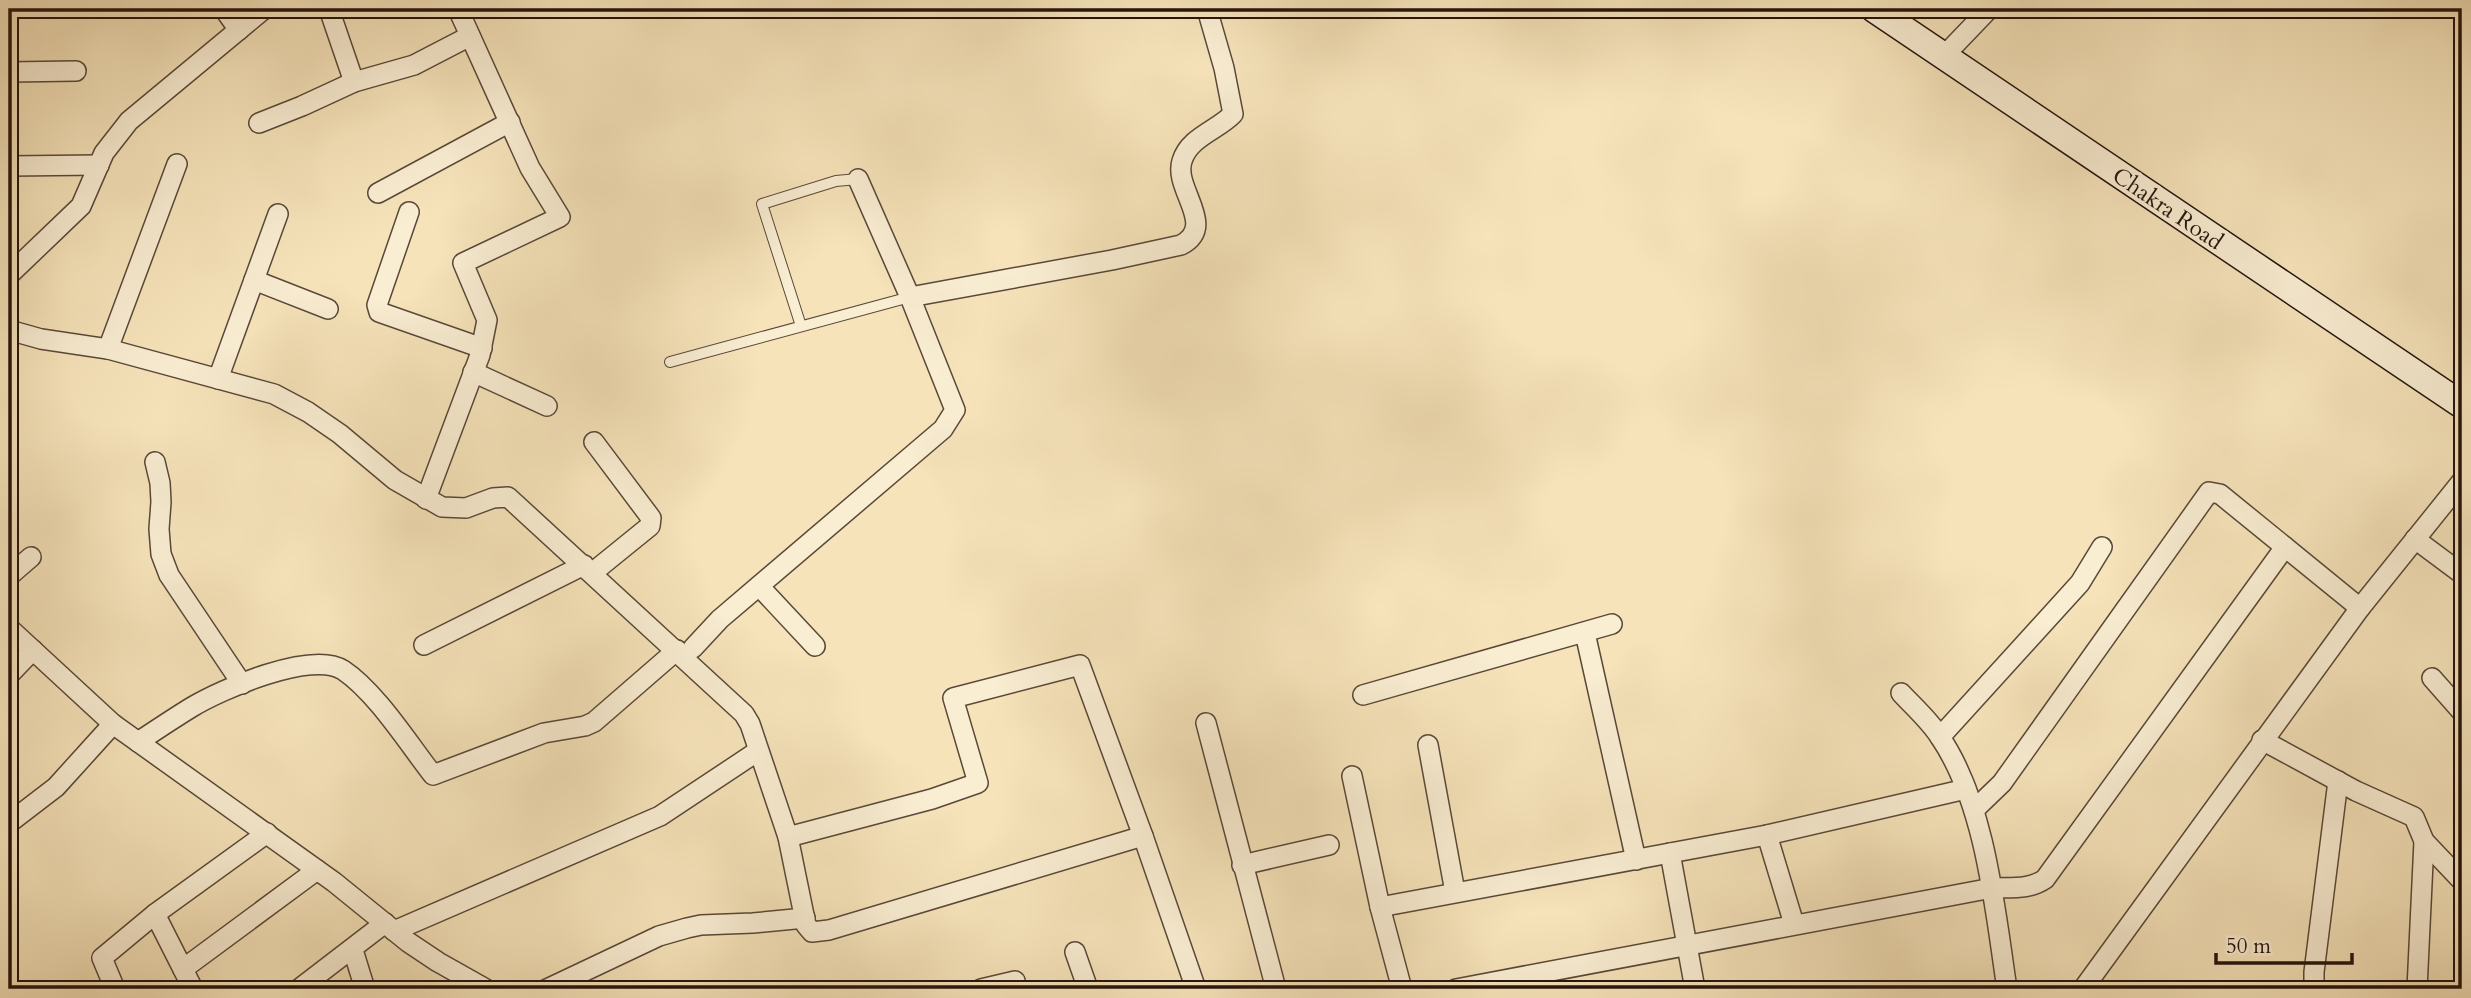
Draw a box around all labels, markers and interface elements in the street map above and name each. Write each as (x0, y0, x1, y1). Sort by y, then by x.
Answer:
street label: Chakra Road (2106, 160, 2230, 257)
scale bar (2216, 921, 2352, 965)
text: 50 m (2226, 932, 2271, 961)

